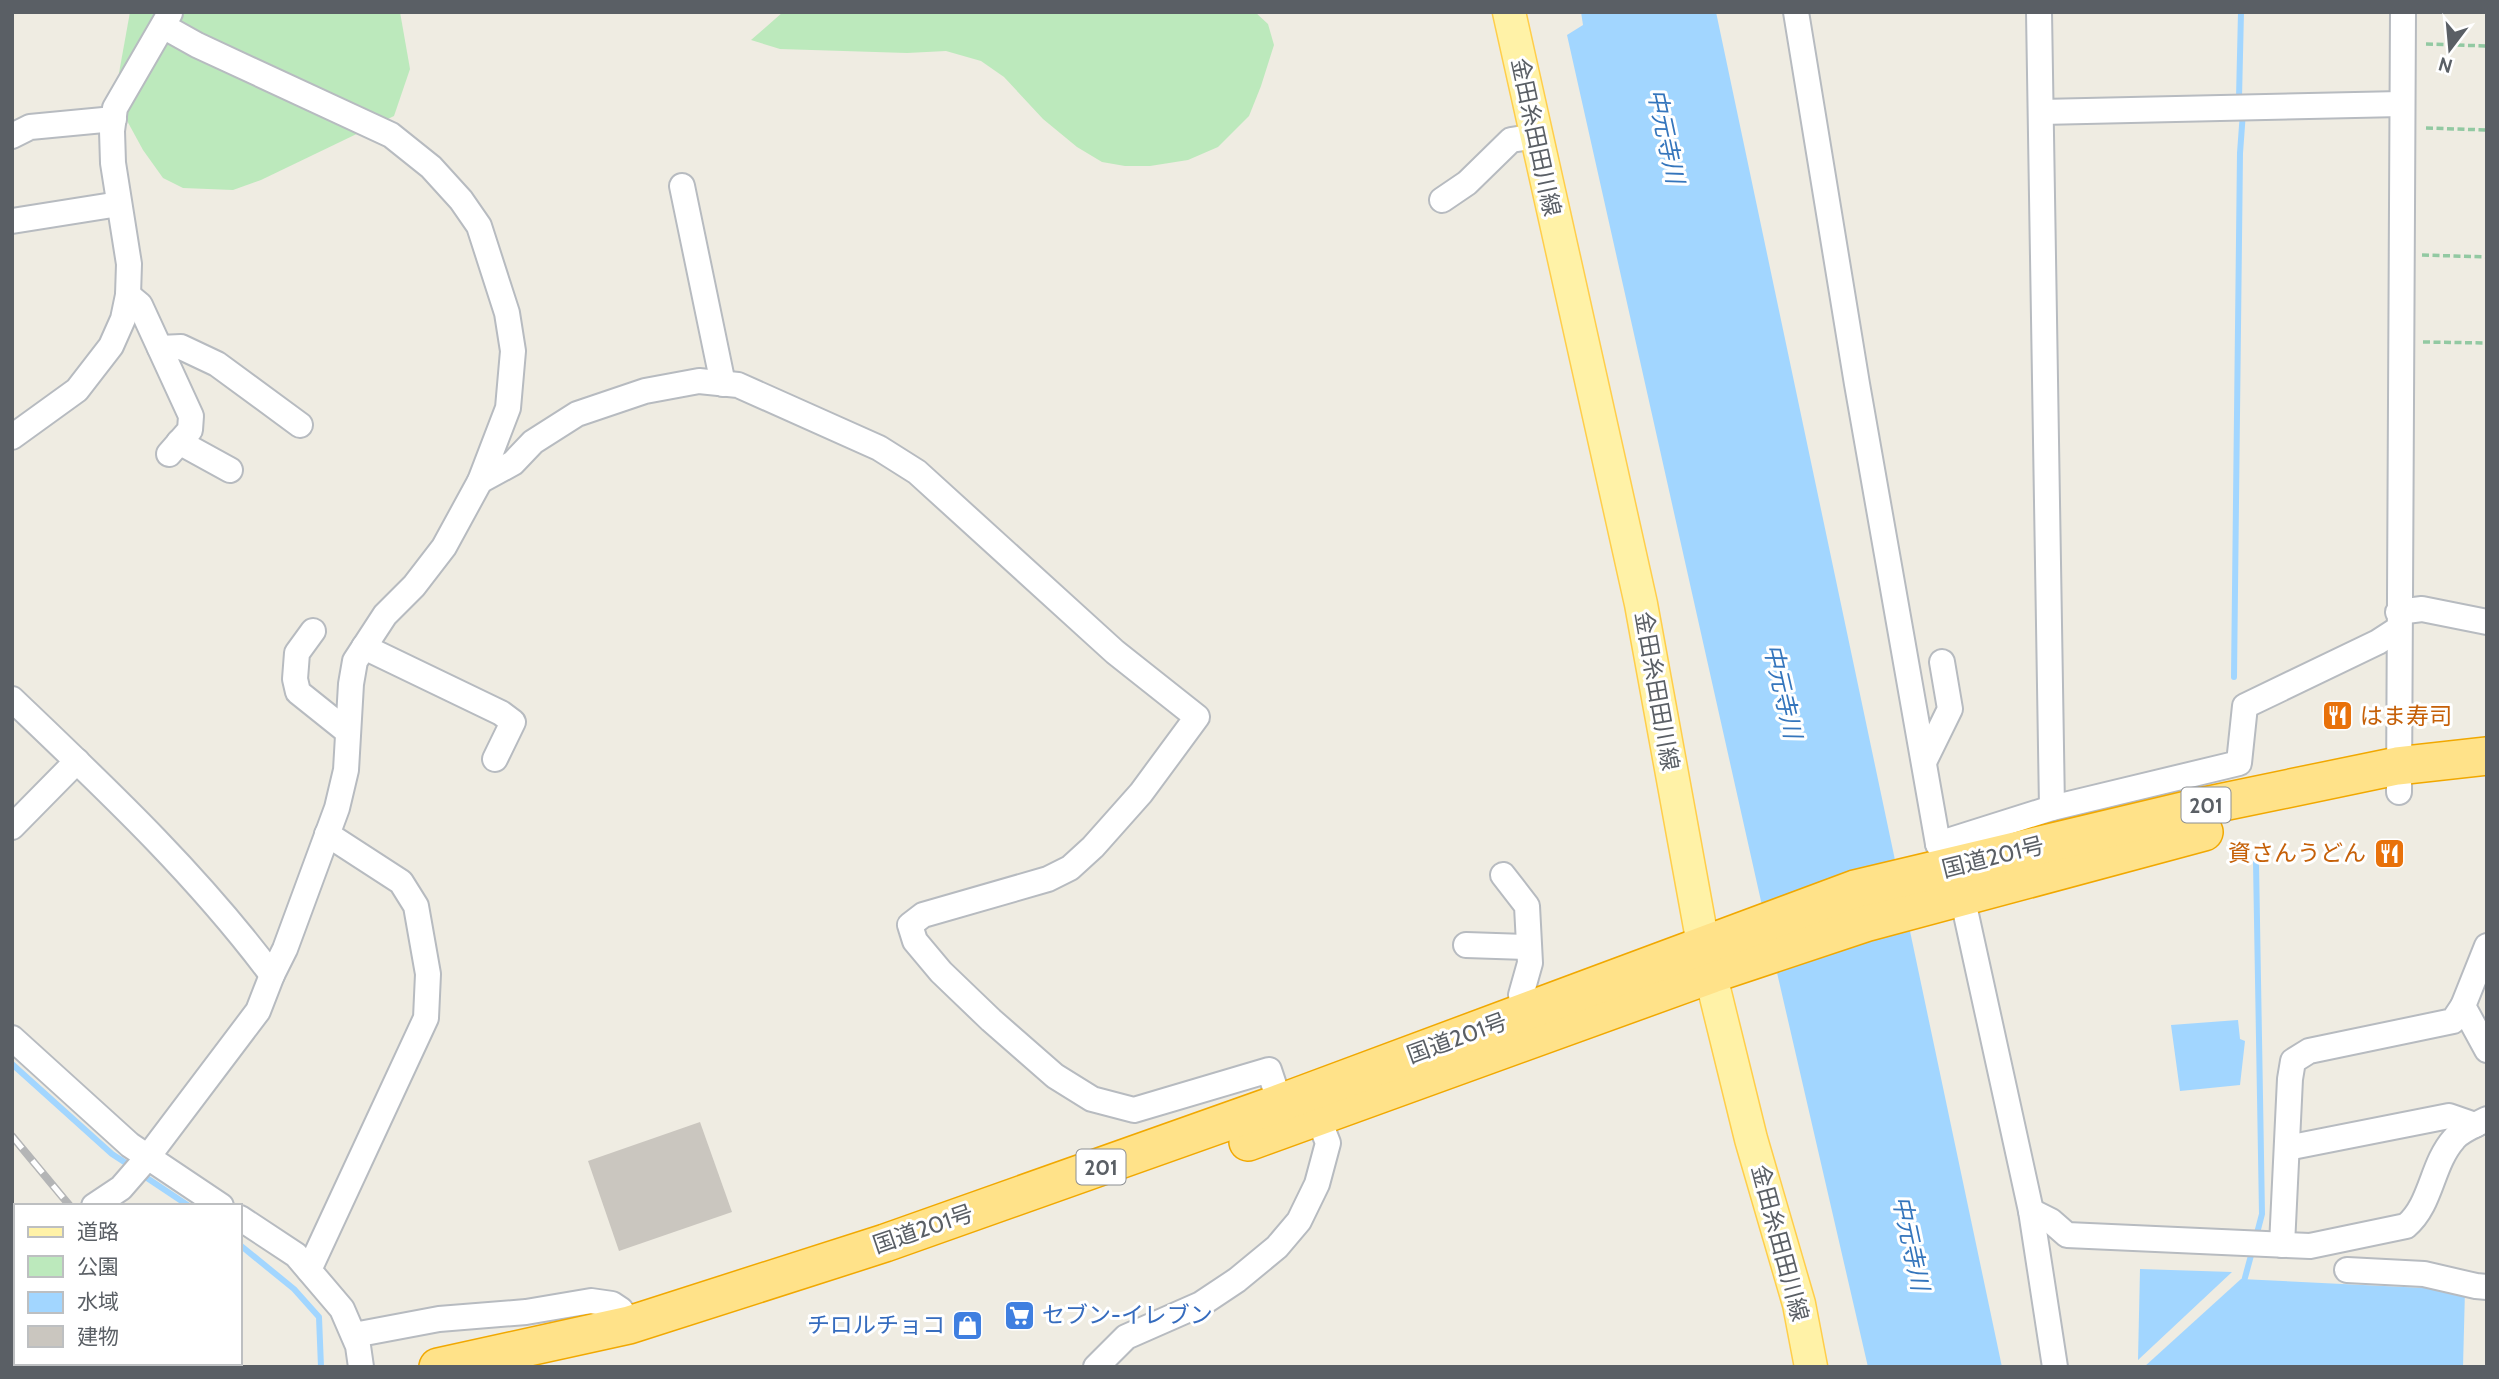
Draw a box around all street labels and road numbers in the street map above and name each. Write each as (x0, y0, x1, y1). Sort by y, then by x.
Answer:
street label: 金田糸田田川線 (1506, 55, 1566, 219)
street label: 金田糸田田川線 (1629, 609, 1685, 773)
road number: 201 (2182, 788, 2230, 822)
street label: 国道201号 (1939, 831, 2047, 883)
street label: 国道201号 (1403, 1007, 1511, 1069)
road number: 201 (1076, 1150, 1126, 1184)
street label: 金田糸田田川線 (1746, 1162, 1814, 1324)
street label: 国道201号 (869, 1199, 977, 1259)

